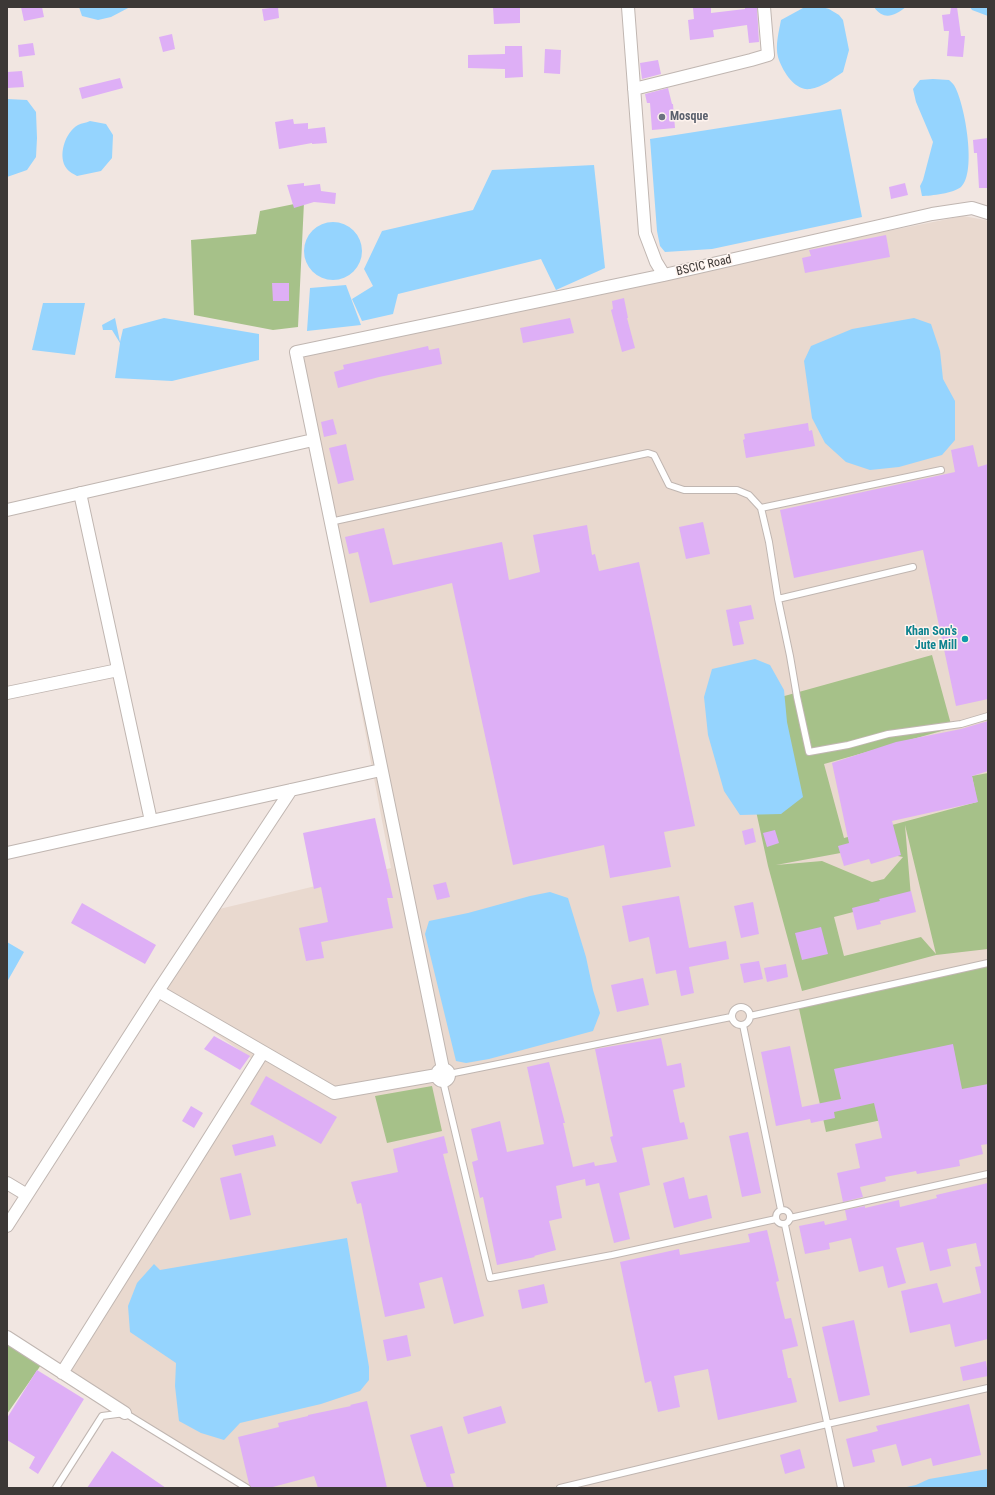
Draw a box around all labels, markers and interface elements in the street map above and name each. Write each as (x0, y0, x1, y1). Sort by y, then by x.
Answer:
place label: Mosque (670, 110, 708, 124)
marker: Mosque (657, 112, 667, 122)
street label: BSCIC Road (675, 253, 733, 279)
place label: Khan Son's Jute Mill (905, 625, 957, 653)
marker: Khan Son's Jute Mill (960, 634, 970, 644)

